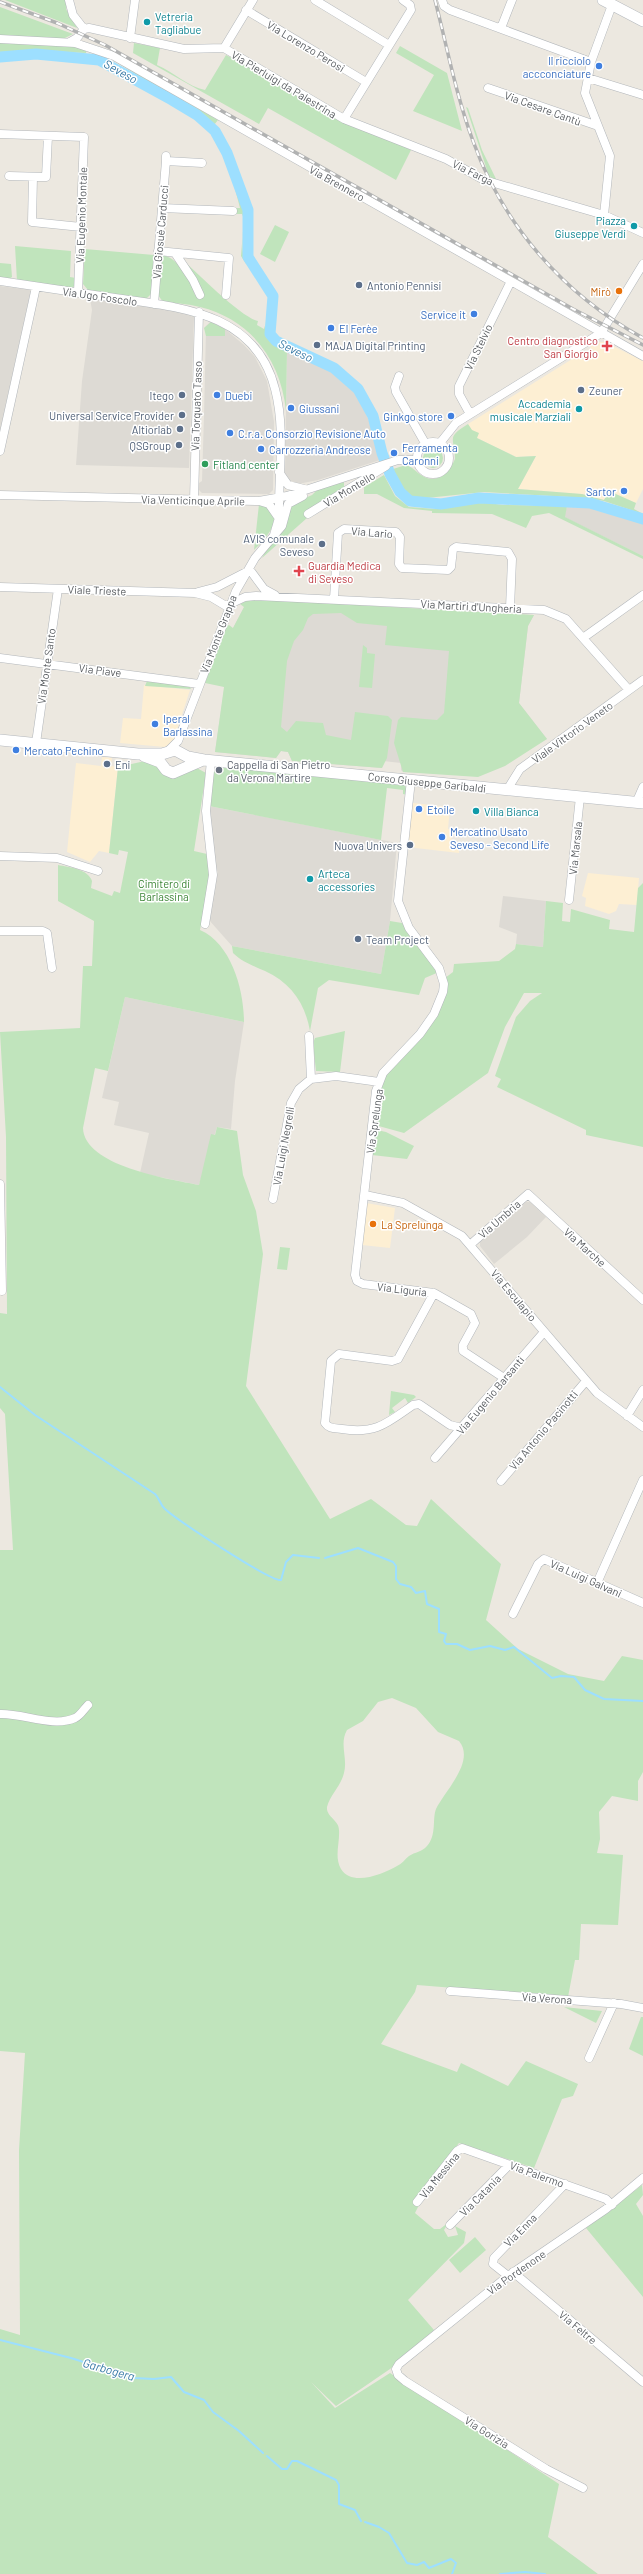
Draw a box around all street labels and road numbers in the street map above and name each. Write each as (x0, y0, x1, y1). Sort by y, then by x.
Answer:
street label: Via Lorenzo Perosi (265, 18, 347, 74)
street label: Via Pierluigi da Palestrina (229, 47, 339, 121)
street label: Via Cesare Cantù (503, 88, 583, 128)
street label: Via Farga (450, 157, 496, 187)
street label: Via Brennero (307, 162, 367, 204)
street label: Via Eugenio Montale (73, 167, 89, 263)
street label: Via Giosuè Carducci (149, 184, 171, 279)
street label: Via Ugo Foscolo (62, 284, 138, 308)
street label: Via Stelvio (461, 322, 495, 372)
street label: Via Torquato Tasso (188, 361, 204, 451)
street label: Via Montello (321, 469, 377, 509)
street label: Via Venticinque Aprile (141, 493, 245, 507)
street label: Via Lario (351, 524, 393, 540)
street label: Viale Trieste (67, 582, 127, 598)
street label: Via Monte Grappa (197, 593, 239, 675)
street label: Via Martiri d'Ungheria (420, 597, 522, 615)
street label: Via Monte Santo (34, 627, 58, 705)
street label: Via Piave (78, 661, 122, 679)
street label: Viale Vittorio Veneto (529, 698, 615, 766)
street label: Corso Giuseppe Garibaldi (367, 769, 487, 795)
street label: Via Marsala (566, 821, 584, 875)
street label: Via Sprelunga (363, 1088, 385, 1154)
street label: Via Luigi Negrelli (270, 1105, 296, 1186)
street label: Via Umbria (475, 1197, 523, 1241)
street label: Via Marche (561, 1225, 609, 1269)
street label: Via Esculapio (489, 1266, 539, 1324)
street label: Via Liguria (376, 1279, 428, 1299)
street label: Via Eugenio Barsanti (453, 1353, 527, 1437)
street label: Via Antonio Pacinotti (506, 1387, 580, 1472)
street label: Via Luigi Galvani (548, 1556, 624, 1600)
street label: Via Verona (521, 1990, 573, 2006)
street label: Via Messina (416, 2149, 462, 2201)
street label: Via Palermo (508, 2158, 566, 2190)
street label: Via Catania (457, 2172, 503, 2218)
street label: Via Enna (501, 2211, 539, 2249)
street label: Via Pordenone (484, 2247, 548, 2297)
street label: Via Feltre (557, 2308, 600, 2347)
street label: Via Gorizia (462, 2413, 512, 2451)

